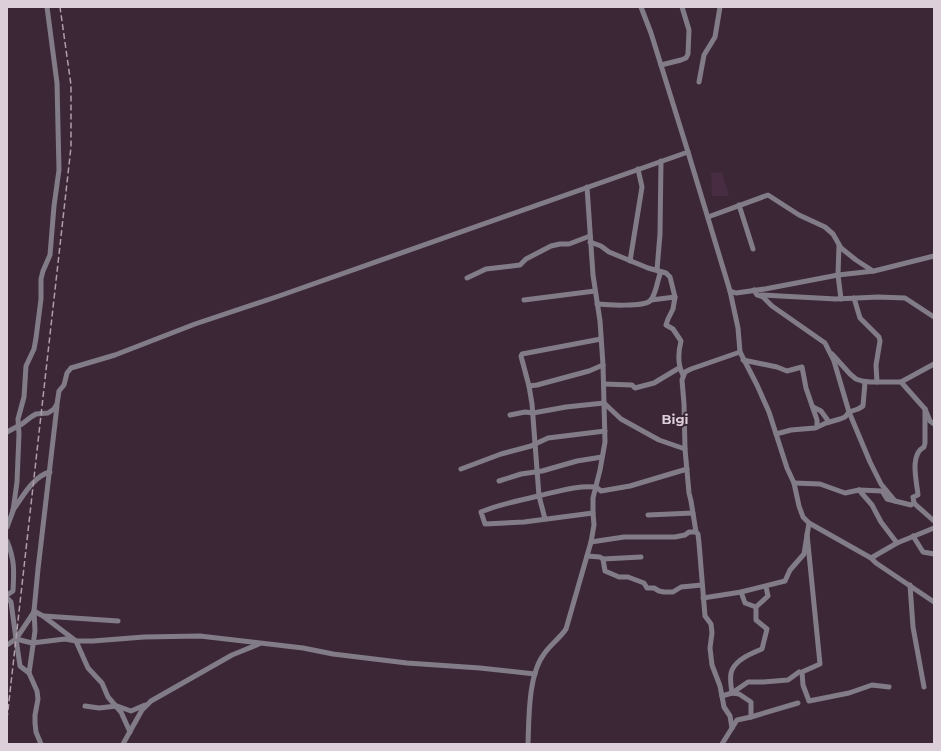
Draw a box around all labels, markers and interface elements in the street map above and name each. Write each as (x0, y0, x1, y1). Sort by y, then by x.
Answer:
district label: Bigi (662, 411, 689, 427)

